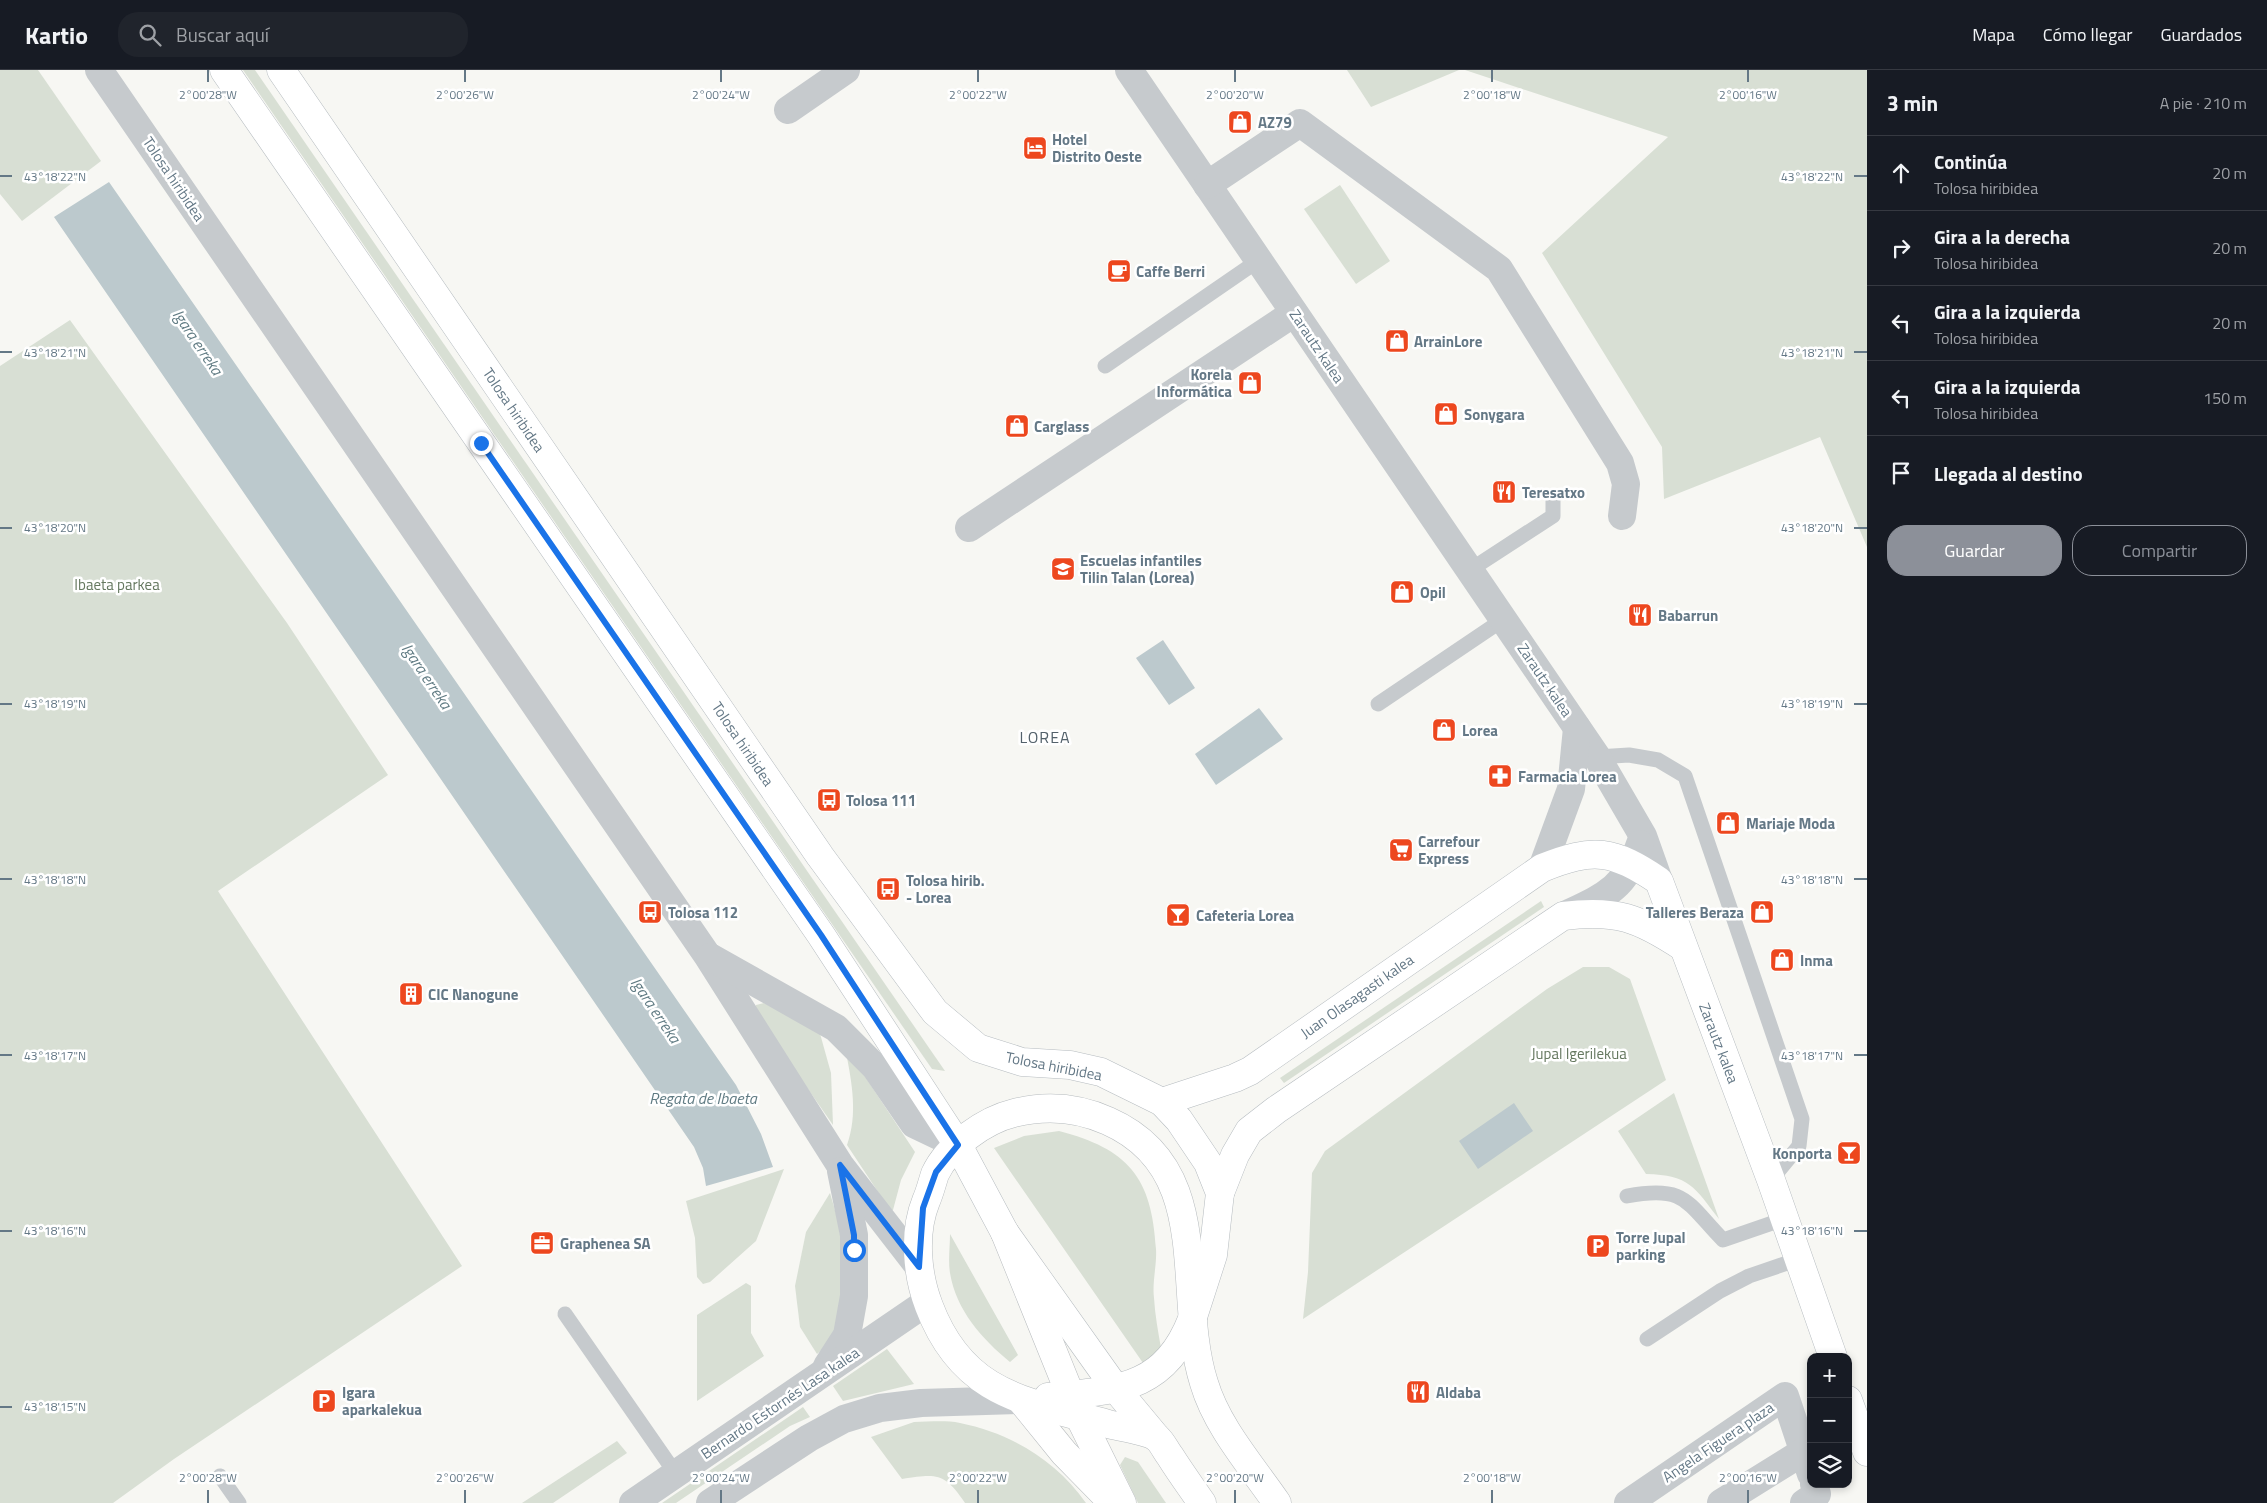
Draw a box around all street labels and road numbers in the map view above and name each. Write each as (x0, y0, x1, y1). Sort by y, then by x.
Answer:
street label: Tolosa hiribidea (137, 132, 211, 226)
street label: Zarautz kalea (1284, 304, 1351, 388)
street label: Tolosa hiribidea (477, 363, 551, 457)
street label: Zarautz kalea (1512, 638, 1579, 722)
street label: Tolosa hiribidea (706, 697, 780, 791)
street label: Juan Olasagasti kalea (1296, 948, 1419, 1044)
street label: Zarautz kalea (1693, 999, 1745, 1087)
street label: Tolosa hiribidea (1004, 1045, 1105, 1087)
street label: Bernardo Estornés Lasa kalea (696, 1341, 864, 1465)
street label: Angela Figuera plaza (1658, 1396, 1779, 1488)

